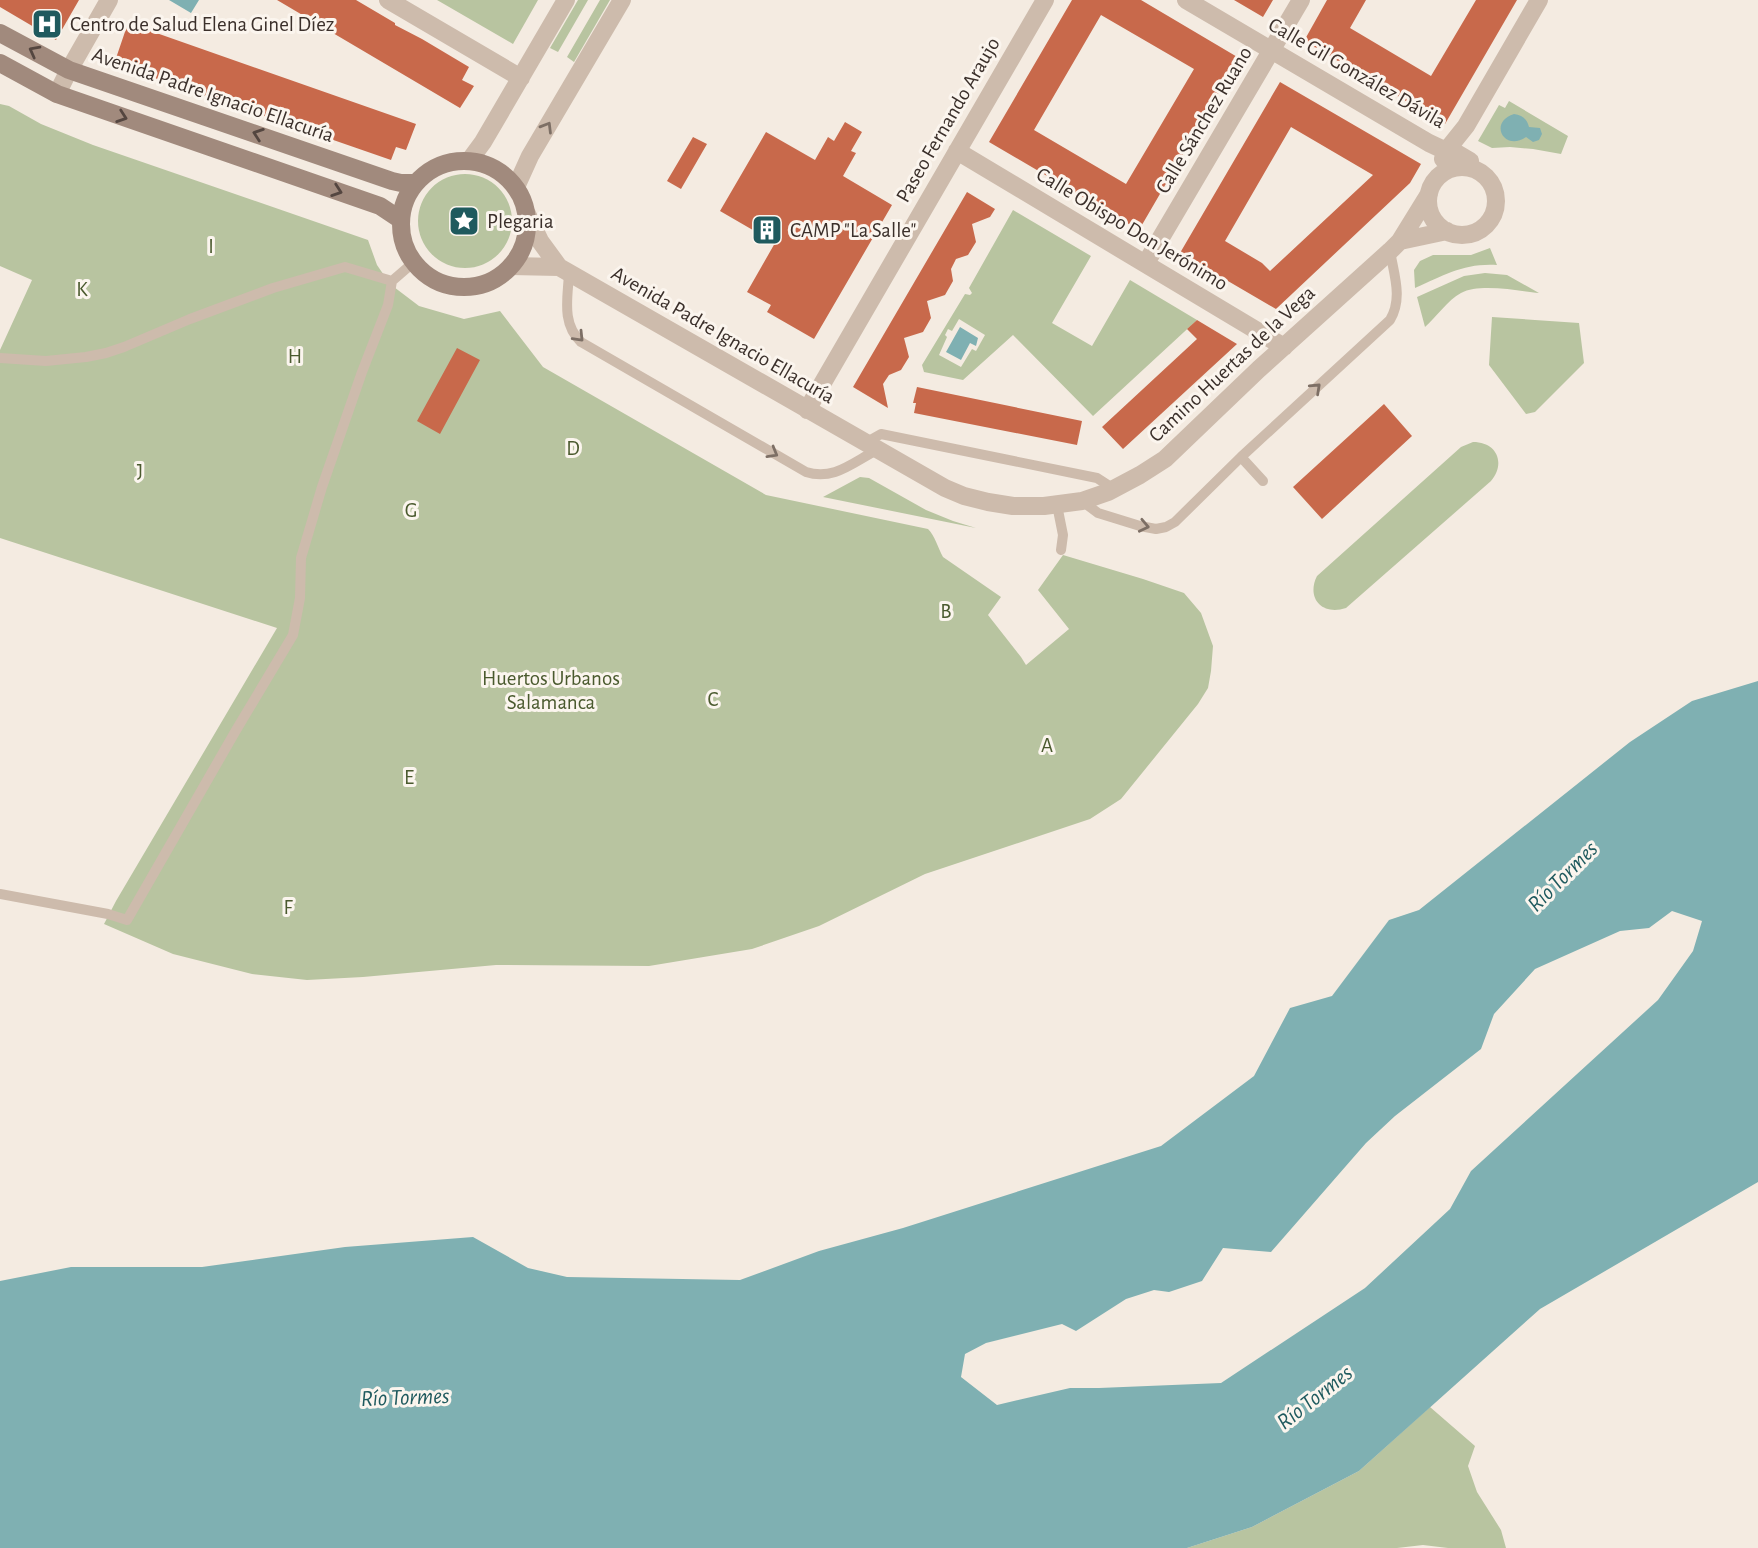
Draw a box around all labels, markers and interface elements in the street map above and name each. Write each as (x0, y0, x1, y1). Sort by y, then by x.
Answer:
hospital icon: Centro de Salud Elena Ginel Díez (30, 7, 64, 41)
place label: Centro de Salud Elena Ginel Díez (70, 14, 335, 35)
street label: Calle Gil González Dávila (1265, 14, 1449, 132)
street label: Paseo Fernando Araujo (892, 34, 1004, 206)
street label: Calle Sánchez Ruano (1152, 43, 1256, 197)
street label: Avenida Padre Ignacio Ellacuría (90, 44, 337, 146)
one-way arrow (29, 46, 42, 59)
one-way arrow (115, 109, 127, 123)
one-way arrow (539, 121, 552, 134)
one-way arrow (252, 128, 264, 143)
street label: Calle Obispo Don Jerónimo (1033, 164, 1231, 294)
one-way arrow (330, 183, 342, 197)
place icon: Plegaria (447, 204, 481, 238)
place label: Plegaria (487, 211, 554, 232)
building icon: CAMP "La Salle" (750, 213, 784, 247)
place label: CAMP "La Salle" (790, 220, 916, 241)
park label: I (208, 236, 214, 257)
street label: Avenida Padre Ignacio Ellacuría (608, 262, 838, 408)
park label: K (76, 279, 88, 300)
street label: Camino Huertas de la Vega (1145, 282, 1319, 446)
one-way arrow (570, 328, 583, 341)
park label: H (288, 346, 302, 367)
one-way arrow (1308, 384, 1321, 396)
park label: D (566, 438, 580, 459)
one-way arrow (766, 445, 779, 458)
park label: J (137, 461, 143, 482)
park label: G (405, 500, 417, 521)
one-way arrow (1138, 518, 1150, 533)
park label: B (940, 601, 952, 622)
park label: Huertos Urbanos Salamanca (482, 668, 620, 713)
park label: C (708, 689, 719, 710)
park label: A (1041, 735, 1053, 756)
park label: E (404, 767, 414, 788)
water label: Río Tormes (1524, 838, 1602, 916)
park label: F (283, 897, 293, 918)
water label: Río Tormes (1273, 1362, 1357, 1434)
water label: Río Tormes (360, 1385, 450, 1411)

